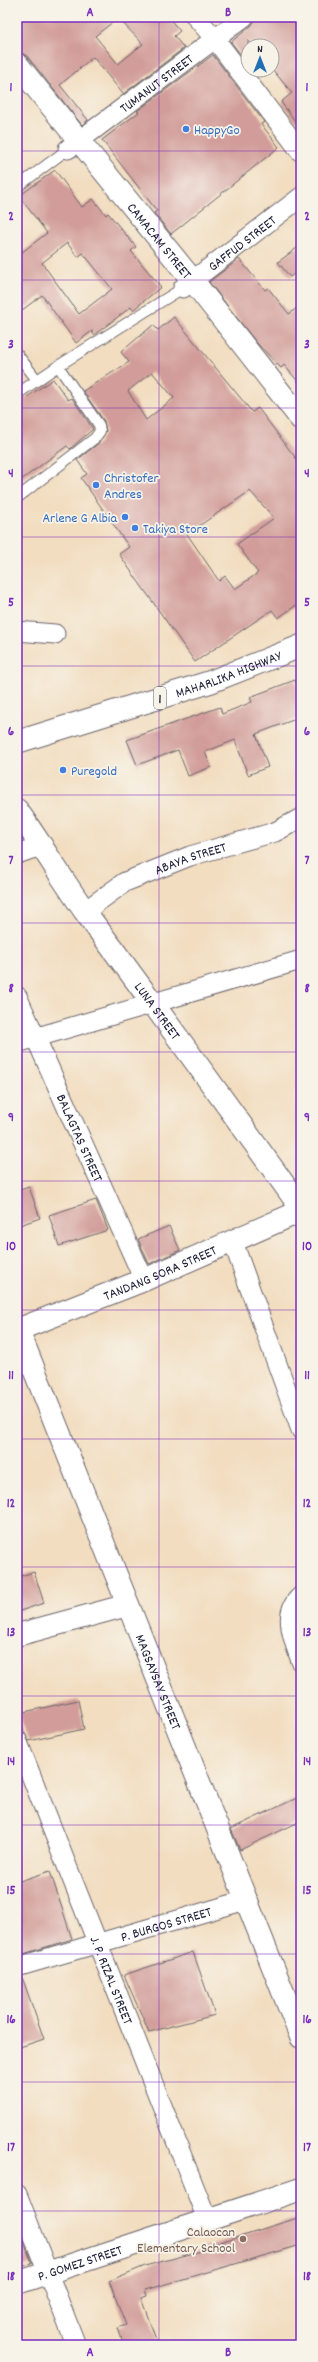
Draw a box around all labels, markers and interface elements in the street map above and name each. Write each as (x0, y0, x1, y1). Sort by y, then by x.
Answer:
text: A (86, 4, 94, 23)
text: B (225, 4, 231, 23)
north arrow (240, 38, 280, 78)
text: N (257, 42, 263, 58)
street label: TUMANUT STREET (116, 50, 199, 119)
text: 1 (10, 79, 13, 98)
text: 1 (306, 79, 309, 98)
place label: HappyGo (194, 121, 240, 141)
marker: HappyGo (181, 124, 191, 134)
street label: CAMACAM STREET (121, 199, 196, 284)
text: 2 (8, 208, 14, 227)
text: 2 (304, 208, 310, 227)
street label: GAFFUD STREET (204, 211, 281, 277)
text: 3 (8, 336, 14, 355)
text: 3 (304, 336, 310, 355)
text: 4 (8, 465, 14, 484)
text: 4 (304, 465, 310, 484)
place label: Christofer Andres (104, 469, 159, 505)
marker: Christofer Andres (91, 480, 101, 490)
place label: Arlene G Albia (42, 509, 117, 529)
marker: Arlene G Albia (120, 512, 130, 522)
place label: Takiya Store (143, 520, 208, 540)
marker: Takiya Store (130, 523, 140, 533)
text: 5 (8, 594, 14, 613)
text: 5 (304, 594, 310, 613)
street label: MAHARLIKA HIGHWAY (173, 646, 286, 704)
road number: 1 (154, 687, 166, 709)
text: 6 (8, 723, 15, 742)
text: 6 (304, 723, 311, 742)
place label: Puregold (71, 762, 117, 782)
marker: Puregold (58, 765, 68, 775)
street label: ABAYA STREET (152, 838, 229, 881)
text: 7 (9, 852, 14, 871)
text: 7 (305, 852, 310, 871)
street label: LUNA STREET (128, 979, 184, 1045)
text: 8 (8, 980, 14, 999)
text: 8 (304, 980, 310, 999)
street label: BALAGTAS STREET (50, 1091, 107, 1186)
text: 9 (8, 1109, 14, 1128)
text: 9 (304, 1109, 310, 1128)
text: 10 (6, 1238, 16, 1257)
text: 10 (302, 1238, 312, 1257)
street label: TANDANG SORA STREET (101, 1241, 221, 1307)
text: 11 (8, 1367, 14, 1386)
text: 11 (304, 1367, 310, 1386)
text: 12 (7, 1495, 16, 1514)
text: 12 (303, 1495, 312, 1514)
text: 13 (7, 1624, 16, 1643)
text: 13 (303, 1624, 312, 1643)
street label: MAGSAYSAY STREET (129, 1632, 185, 1733)
text: 14 (7, 1753, 15, 1772)
text: 14 (303, 1753, 311, 1772)
text: 15 (7, 1882, 15, 1901)
text: 15 (303, 1882, 311, 1901)
street label: P. BURGOS STREET (119, 1903, 214, 1948)
street label: J. P. RIZAL STREET (84, 1933, 137, 2028)
text: 16 (6, 2011, 16, 2030)
text: 16 (302, 2011, 312, 2030)
text: 17 (7, 2139, 15, 2158)
text: 17 (303, 2139, 311, 2158)
place label: Calaocan Elementary School (137, 2223, 236, 2259)
marker: Calaocan Elementary School (238, 2234, 248, 2244)
street label: P. GOMEZ STREET (35, 2241, 126, 2287)
text: 18 (7, 2268, 15, 2287)
text: 18 (303, 2268, 311, 2287)
text: A (86, 2344, 94, 2362)
text: B (225, 2344, 231, 2362)

